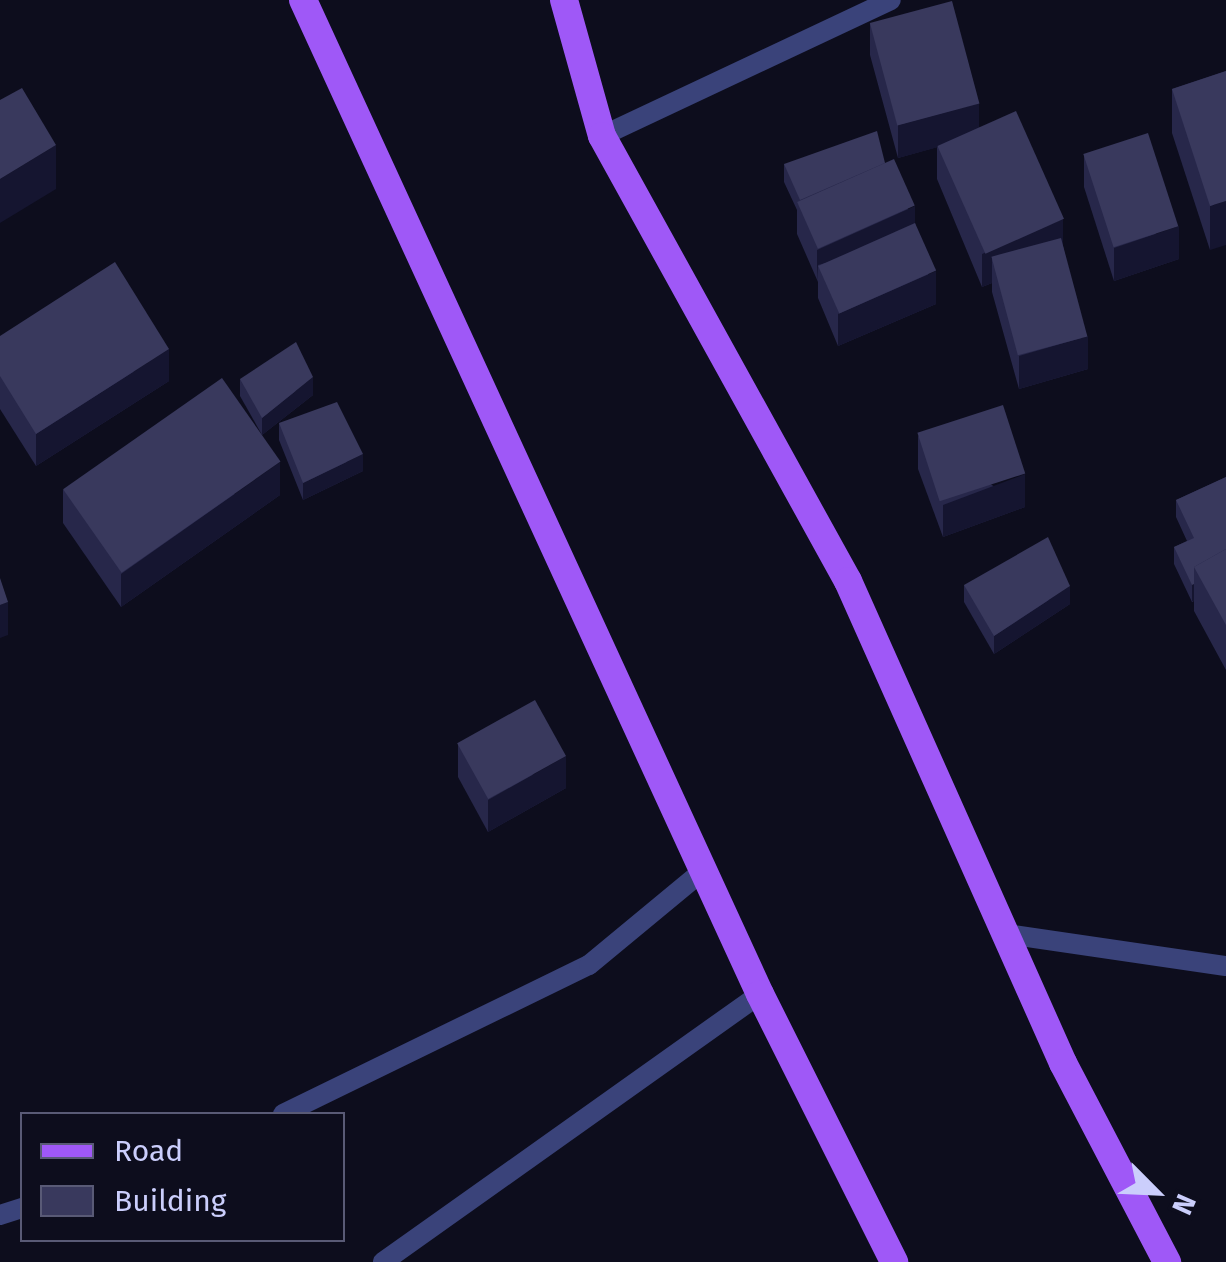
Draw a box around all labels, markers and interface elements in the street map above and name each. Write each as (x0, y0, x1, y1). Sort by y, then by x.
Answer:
legend (20, 1112, 345, 1242)
text: Road (114, 1133, 183, 1169)
north arrow (1106, 1142, 1206, 1242)
text: Building (114, 1183, 226, 1219)
text: N (1165, 1189, 1203, 1220)

